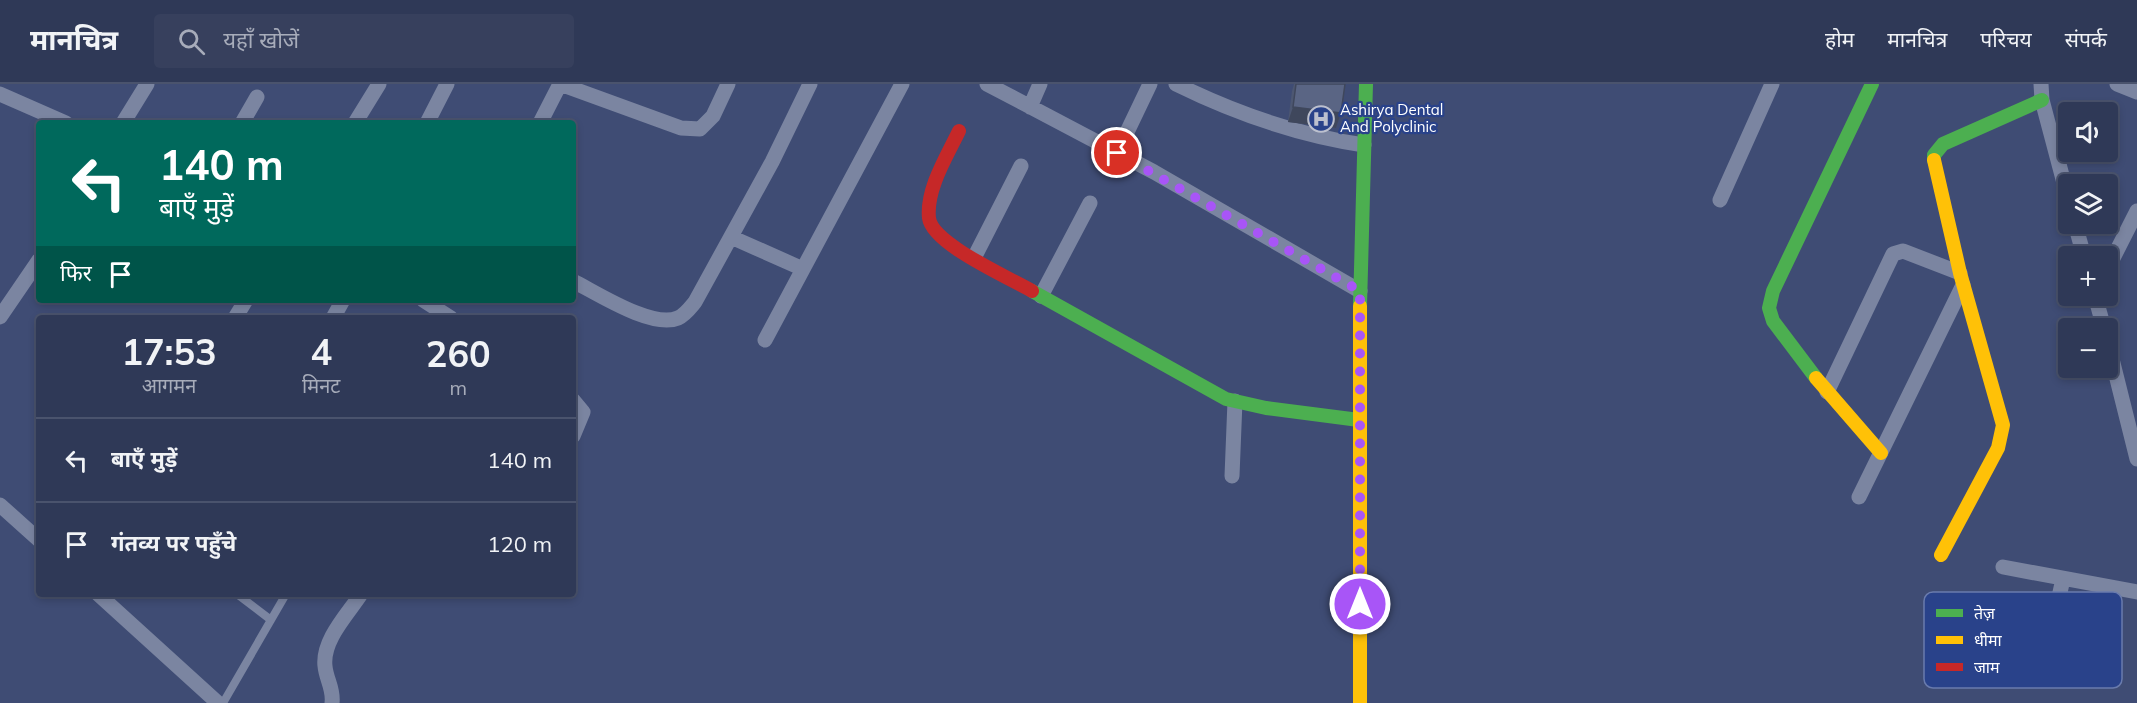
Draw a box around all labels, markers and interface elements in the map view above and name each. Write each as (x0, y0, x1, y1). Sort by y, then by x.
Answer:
search box (154, 14, 574, 68)
text: मानचित्र (30, 22, 118, 57)
icon: search (175, 25, 208, 58)
text: यहाँ खोजें (223, 26, 299, 54)
text: होम (1825, 26, 1854, 52)
text: मानचित्र (1887, 26, 1947, 52)
text: परिचय (1980, 26, 2032, 52)
text: संपर्क (2065, 26, 2107, 52)
place label: Ashirya Dental And Polyclinic (1340, 100, 1443, 136)
map controls (2058, 102, 2118, 378)
button: sound (2058, 102, 2118, 162)
hospital icon: Ashirya Dental And Polyclinic (1306, 104, 1336, 134)
pin (1091, 127, 1142, 178)
icon: arrive (1100, 136, 1133, 169)
text: 140 m (159, 138, 284, 191)
icon: left (60, 144, 138, 222)
button: layers (2058, 174, 2118, 234)
text: बाएँ मुड़ें (159, 190, 234, 224)
button: + (2058, 246, 2118, 306)
icon: arrive (104, 258, 137, 291)
text: फिर (60, 259, 92, 287)
button: − (2058, 318, 2118, 378)
text: 17:53 (121, 329, 217, 374)
text: 4 (310, 329, 332, 374)
text: 260 (426, 331, 491, 376)
text: आगमन (142, 373, 196, 398)
text: मिनट (302, 373, 340, 398)
text: m (449, 375, 467, 400)
icon: left (60, 444, 93, 477)
text: बाएँ मुड़ें (111, 445, 177, 473)
text: 140 m (487, 446, 552, 474)
icon: arrive (60, 528, 93, 561)
text: गंतव्य पर पहुँचे (111, 529, 236, 557)
text: 120 m (487, 530, 552, 558)
position arrow (1328, 572, 1392, 636)
legend (1924, 592, 2122, 688)
text: तेज़ (1974, 603, 1996, 623)
text: धीमा (1974, 630, 2003, 650)
text: जाम (1974, 657, 2000, 677)

